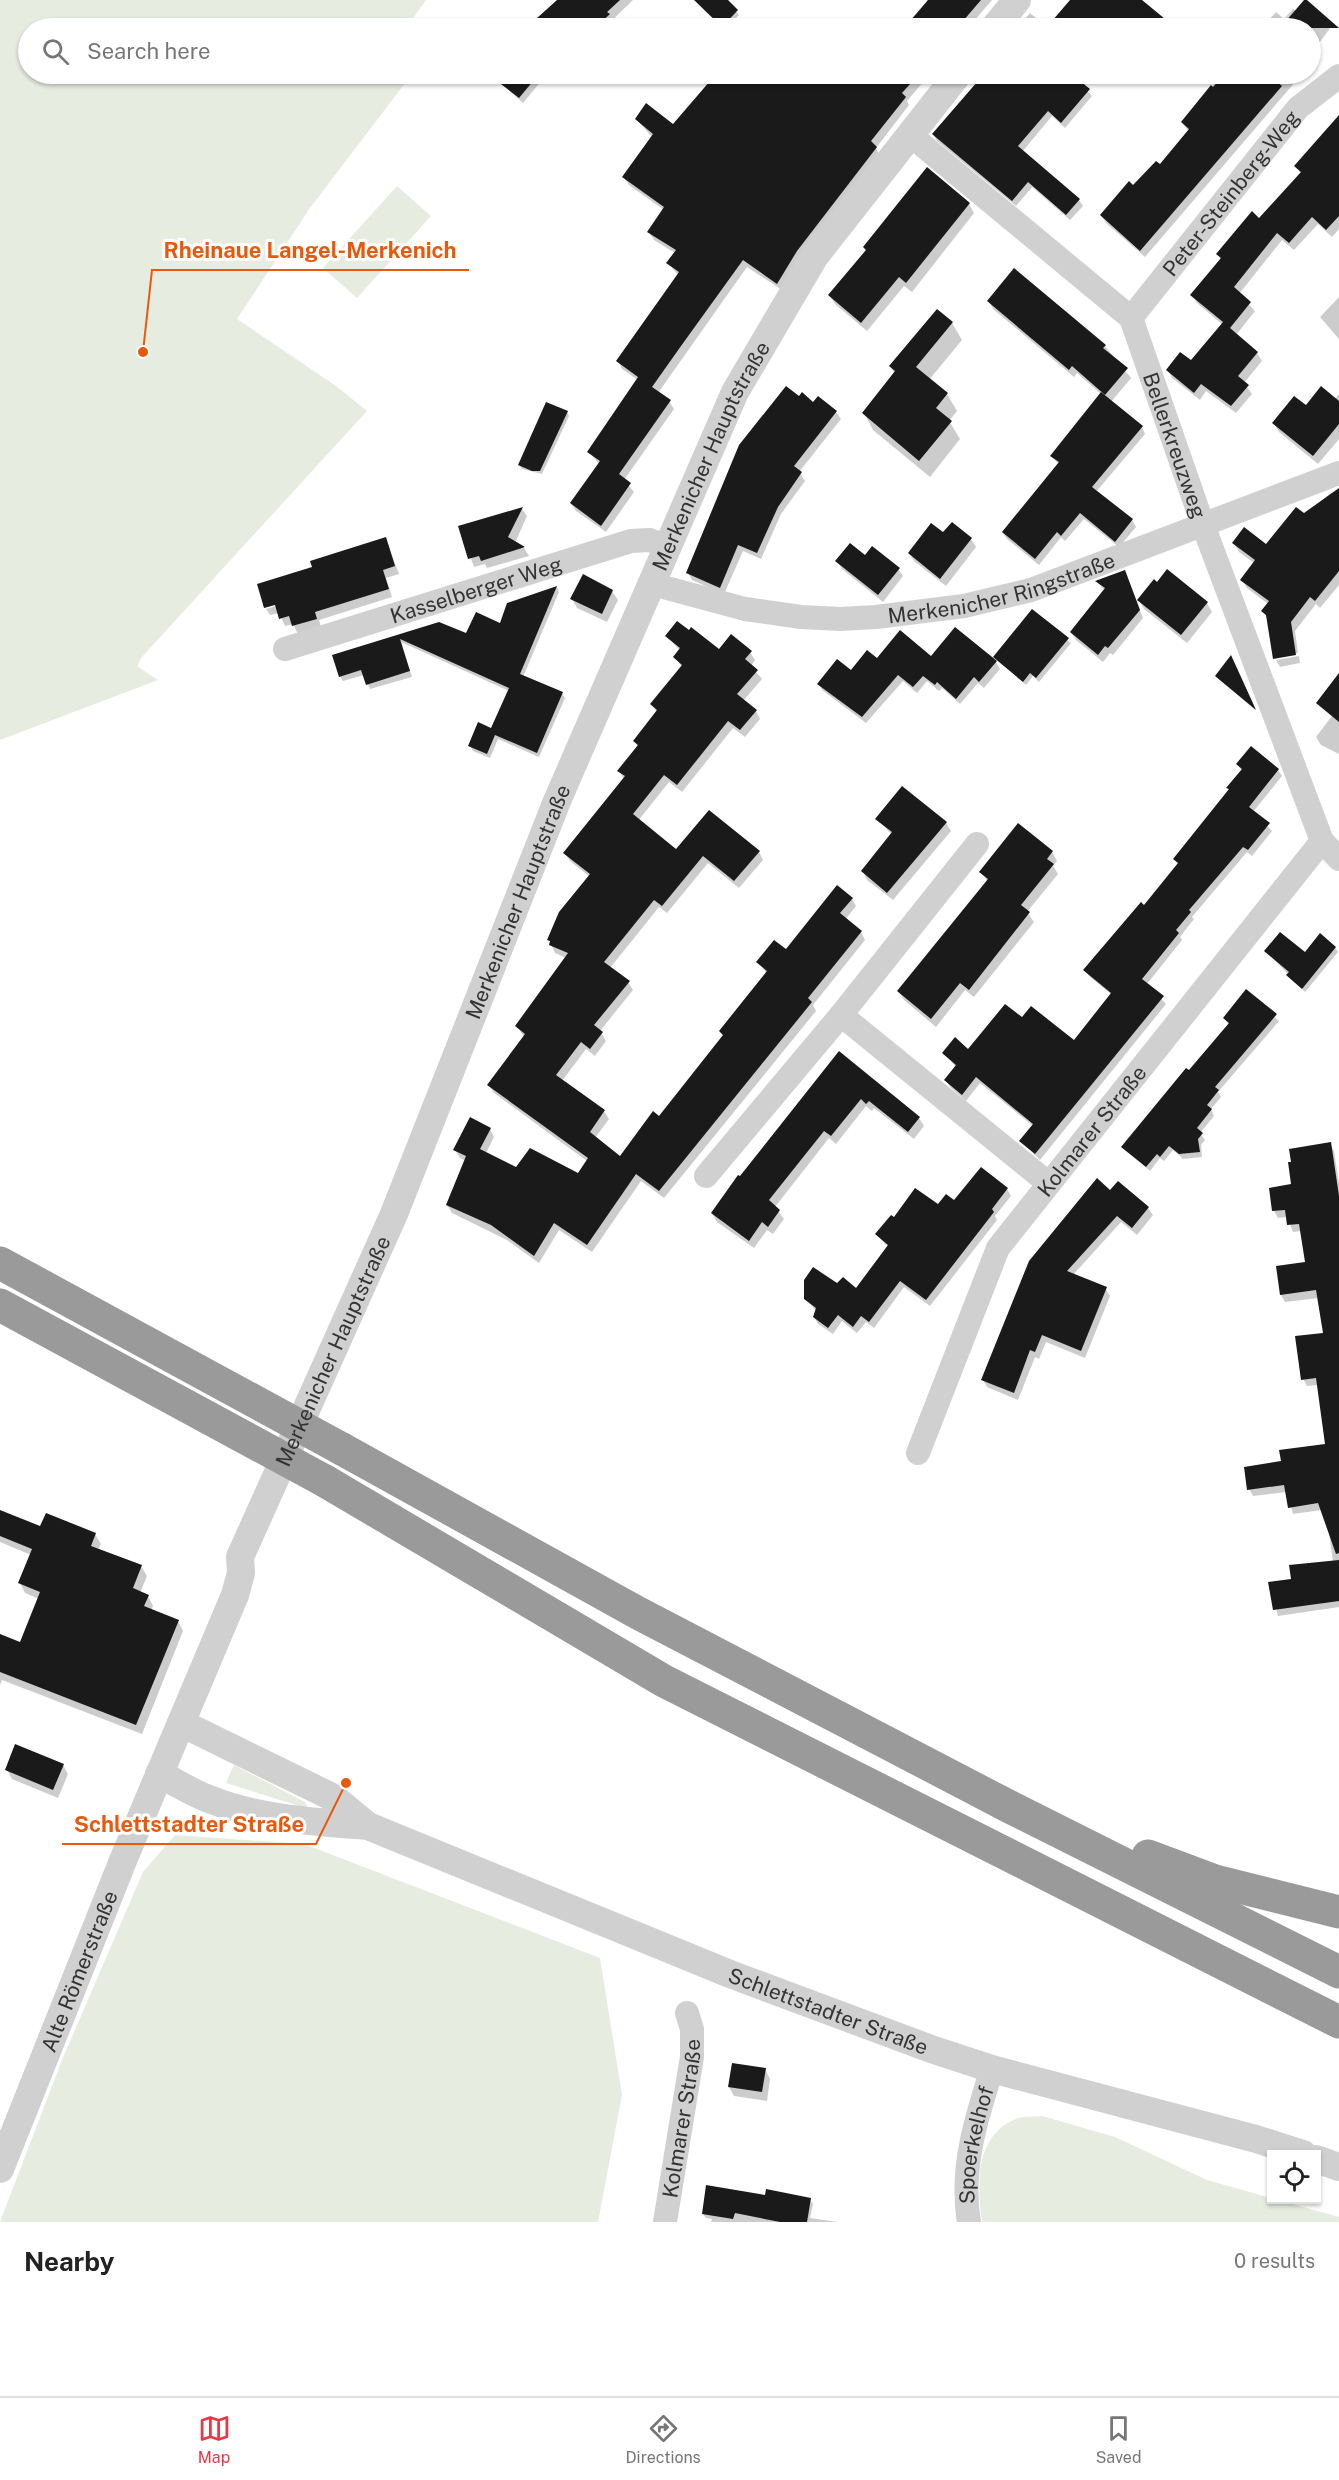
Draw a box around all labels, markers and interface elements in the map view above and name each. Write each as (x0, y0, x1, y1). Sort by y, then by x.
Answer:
search box (18, 18, 1321, 84)
icon: search (39, 35, 72, 68)
text: Search here (87, 38, 211, 64)
street label: Peter-Steinberg-Weg (1157, 105, 1304, 281)
callout: Rheinaue Langel-Merkenich (152, 230, 469, 270)
text: Rheinaue Langel-Merkenich (163, 237, 457, 263)
street label: Merkenicher Hauptstraße (646, 337, 775, 574)
street label: Bellerkreuzweg (1138, 369, 1212, 522)
street label: Merkenicher Ringstraße (886, 547, 1118, 628)
street label: Kasselberger Weg (387, 551, 565, 628)
street label: Merkenicher Hauptstraße (460, 780, 575, 1023)
street label: Kolmarer Straße (1032, 1060, 1151, 1201)
street label: Merkenicher Hauptstraße (270, 1232, 395, 1470)
callout: Schlettstadter Straße (62, 1804, 316, 1844)
text: Schlettstadter Straße (74, 1811, 304, 1837)
street label: Alte Römerstraße (36, 1887, 122, 2055)
street label: Schlettstadter Straße (725, 1962, 932, 2059)
street label: Kolmarer Straße (657, 2039, 705, 2200)
street label: Spoerkelhof (954, 2083, 998, 2205)
map controls (1267, 2150, 1321, 2204)
button: locate (1267, 2150, 1321, 2204)
text: Nearby (24, 2246, 114, 2277)
text: 0 results (1234, 2249, 1315, 2273)
tab: Map (198, 2412, 231, 2467)
tab: Directions (626, 2412, 701, 2467)
tab: Saved (1096, 2412, 1141, 2467)

